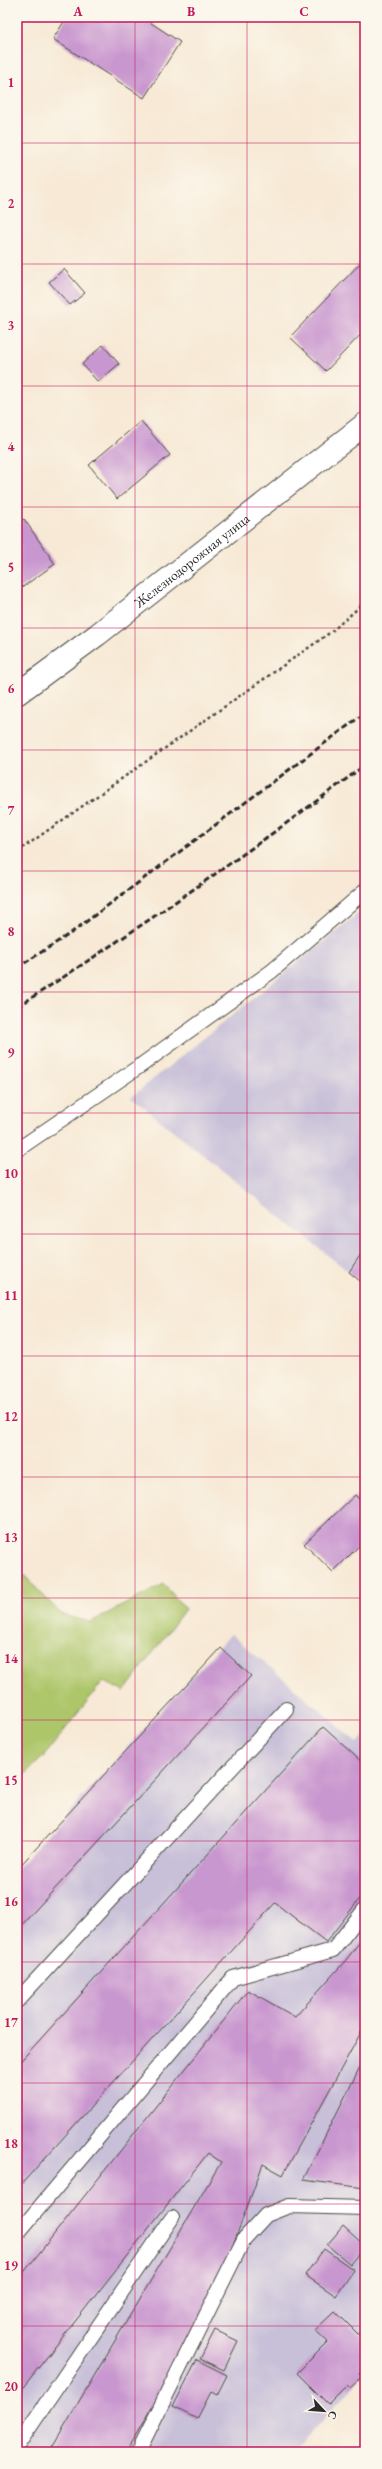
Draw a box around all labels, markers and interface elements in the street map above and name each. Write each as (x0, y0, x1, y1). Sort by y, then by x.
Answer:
text: A (72, 3, 83, 20)
text: B (187, 3, 195, 20)
text: C (299, 3, 309, 20)
text: 1 (8, 74, 15, 91)
text: 2 (8, 195, 15, 212)
text: 3 (8, 317, 15, 334)
text: 4 (8, 438, 15, 455)
street label: Железнодорожная улица (130, 509, 253, 612)
text: 5 (8, 559, 14, 576)
text: 6 (8, 680, 15, 697)
text: 7 (8, 802, 15, 819)
text: 8 (8, 923, 15, 940)
text: 9 (8, 1044, 15, 1061)
text: 10 (4, 1165, 18, 1182)
text: 11 (4, 1287, 18, 1304)
text: 12 (4, 1408, 18, 1425)
text: 13 (4, 1529, 18, 1546)
text: 14 (4, 1650, 18, 1667)
text: 15 (4, 1772, 18, 1789)
text: 16 (4, 1893, 18, 1910)
text: 17 (4, 2014, 18, 2031)
text: 18 (4, 2135, 18, 2152)
text: 19 (4, 2257, 18, 2274)
text: 20 (4, 2378, 18, 2395)
north arrow (304, 2391, 344, 2431)
text: С (325, 2409, 341, 2422)

